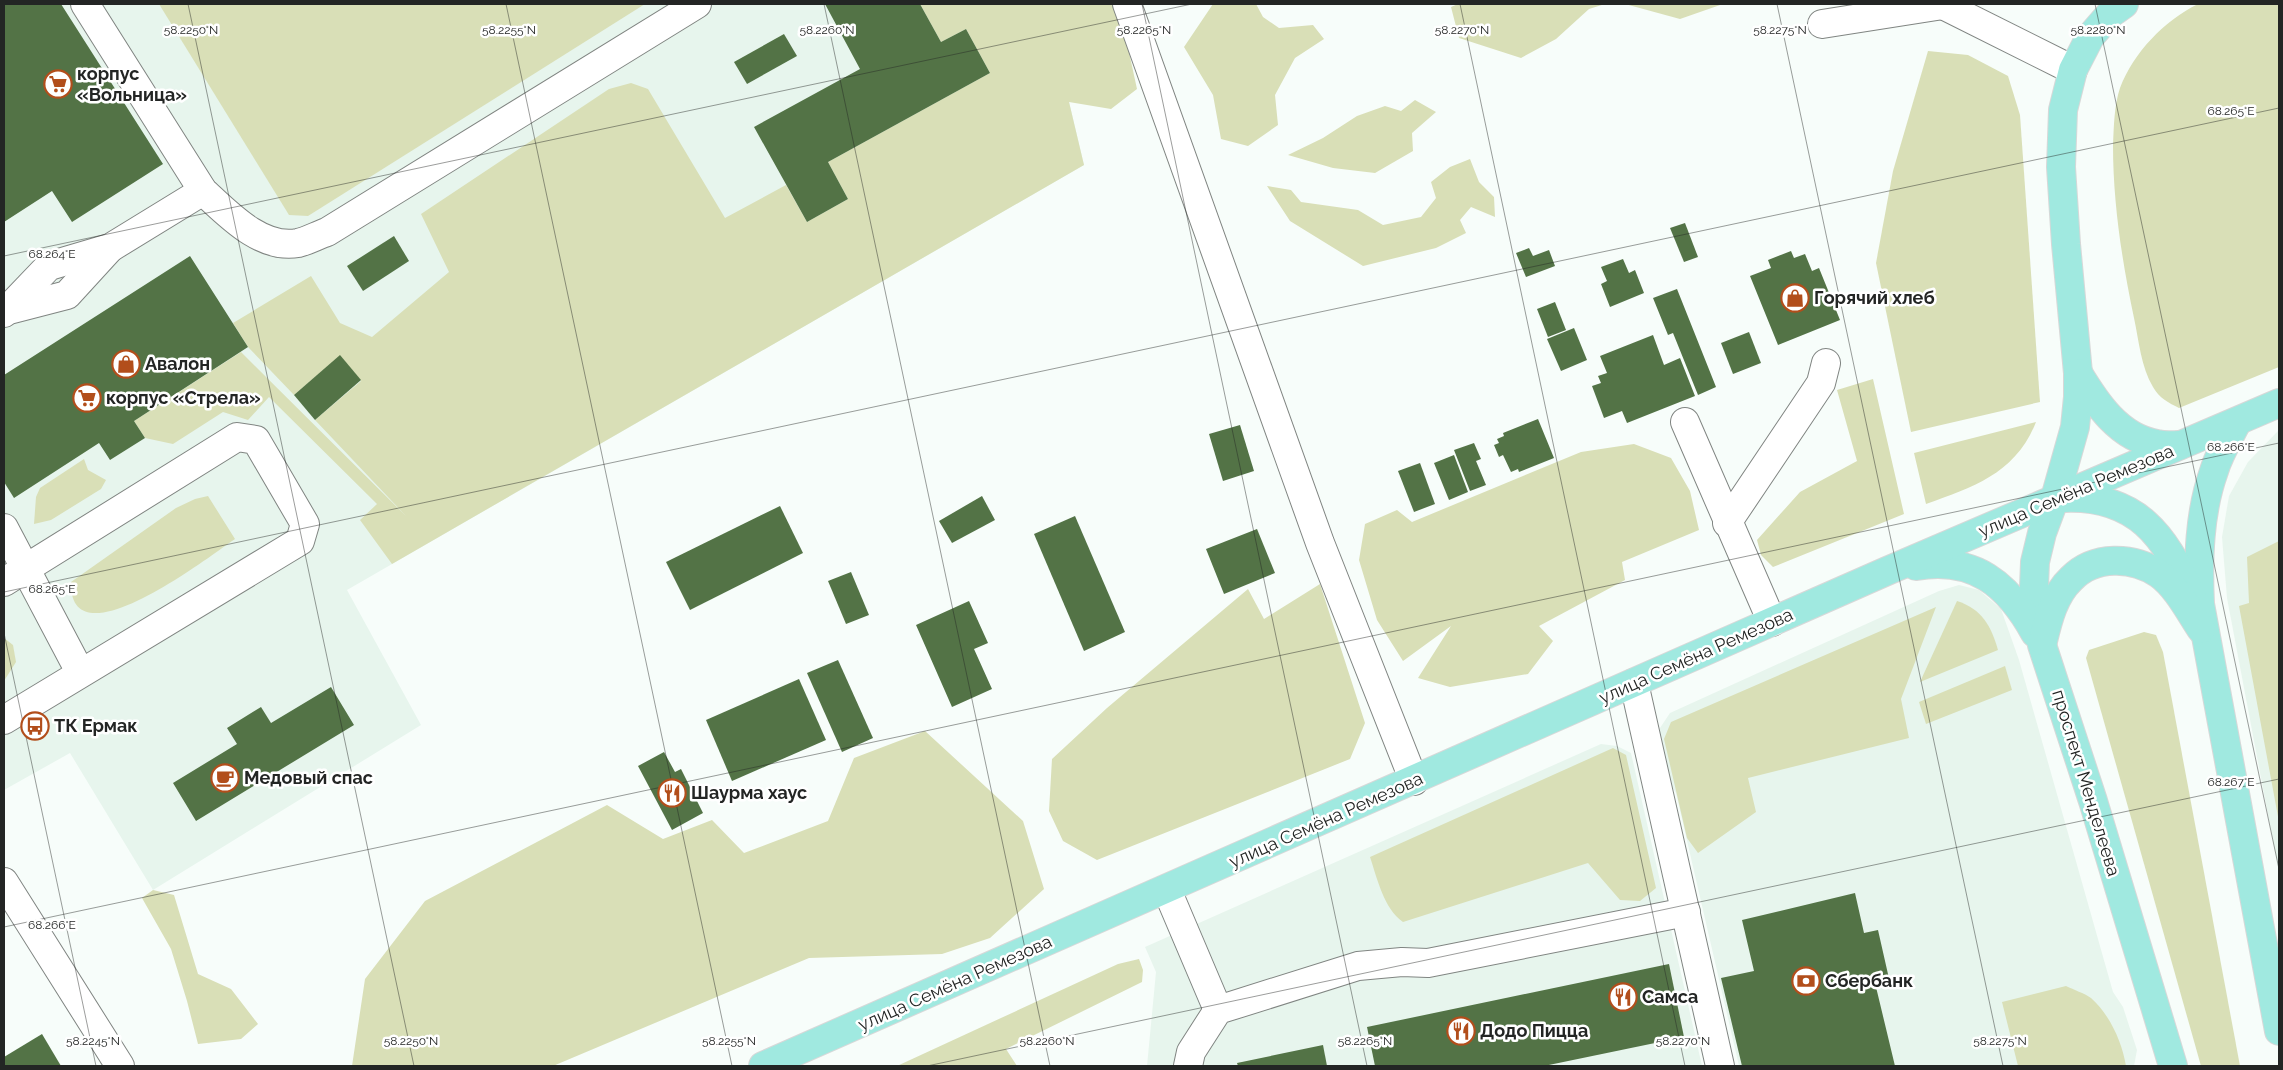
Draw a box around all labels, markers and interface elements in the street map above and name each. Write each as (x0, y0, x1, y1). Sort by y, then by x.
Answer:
text: 58.2250°N (164, 23, 218, 37)
text: 58.2255°N (482, 23, 536, 37)
text: 58.2260°N (799, 23, 855, 37)
text: 58.2265°N (1117, 23, 1171, 37)
text: 58.2270°N (1435, 23, 1489, 37)
text: 58.2275°N (1753, 23, 1807, 37)
text: 58.2280°N (2070, 23, 2126, 37)
place label: корпус «Вольница» (77, 63, 187, 105)
supermarket icon: корпус «Вольница» (43, 69, 73, 99)
text: 68.265°E (2207, 104, 2255, 118)
text: 68.264°E (28, 247, 76, 261)
shop icon: Горячий хлеб (1780, 283, 1810, 313)
place label: Горячий хлеб (1814, 287, 1935, 308)
shop icon: Авалон (111, 349, 141, 379)
place label: Авалон (145, 353, 210, 374)
supermarket icon: корпус «Стрела» (72, 383, 102, 413)
place label: корпус «Стрела» (106, 387, 261, 408)
street label: улица Семёна Ремезова (1975, 440, 2177, 541)
text: 68.266°E (2207, 440, 2255, 454)
text: 68.265°E (28, 582, 76, 596)
street label: улица Семёна Ремезова (1596, 603, 1796, 708)
street label: проспект Менделеева (2048, 687, 2125, 879)
bus stop icon: ТК Ермак (20, 711, 50, 741)
place label: ТК Ермак (54, 715, 138, 736)
cafe icon: Медовый спас (210, 763, 240, 793)
place label: Медовый спас (244, 767, 373, 788)
street label: улица Семёна Ремезова (1226, 767, 1426, 872)
text: 68.267°E (2207, 775, 2255, 789)
restaurant icon: Шаурма хаус (657, 778, 687, 808)
place label: Шаурма хаус (691, 782, 807, 803)
text: 68.266°E (28, 918, 76, 932)
street label: улица Семёна Ремезова (855, 930, 1055, 1035)
bank icon: Сбербанк (1791, 966, 1821, 996)
place label: Сбербанк (1825, 970, 1913, 991)
restaurant icon: Самса (1608, 982, 1638, 1012)
place label: Самса (1642, 986, 1698, 1007)
restaurant icon: Додо Пицца (1446, 1016, 1476, 1046)
place label: Додо Пицца (1480, 1020, 1588, 1041)
text: 58.2245°N (66, 1034, 120, 1048)
text: 58.2250°N (384, 1034, 438, 1048)
text: 58.2255°N (702, 1034, 756, 1048)
text: 58.2260°N (1019, 1034, 1075, 1048)
text: 58.2265°N (1338, 1034, 1392, 1048)
text: 58.2270°N (1656, 1034, 1710, 1048)
text: 58.2275°N (1973, 1034, 2027, 1048)

